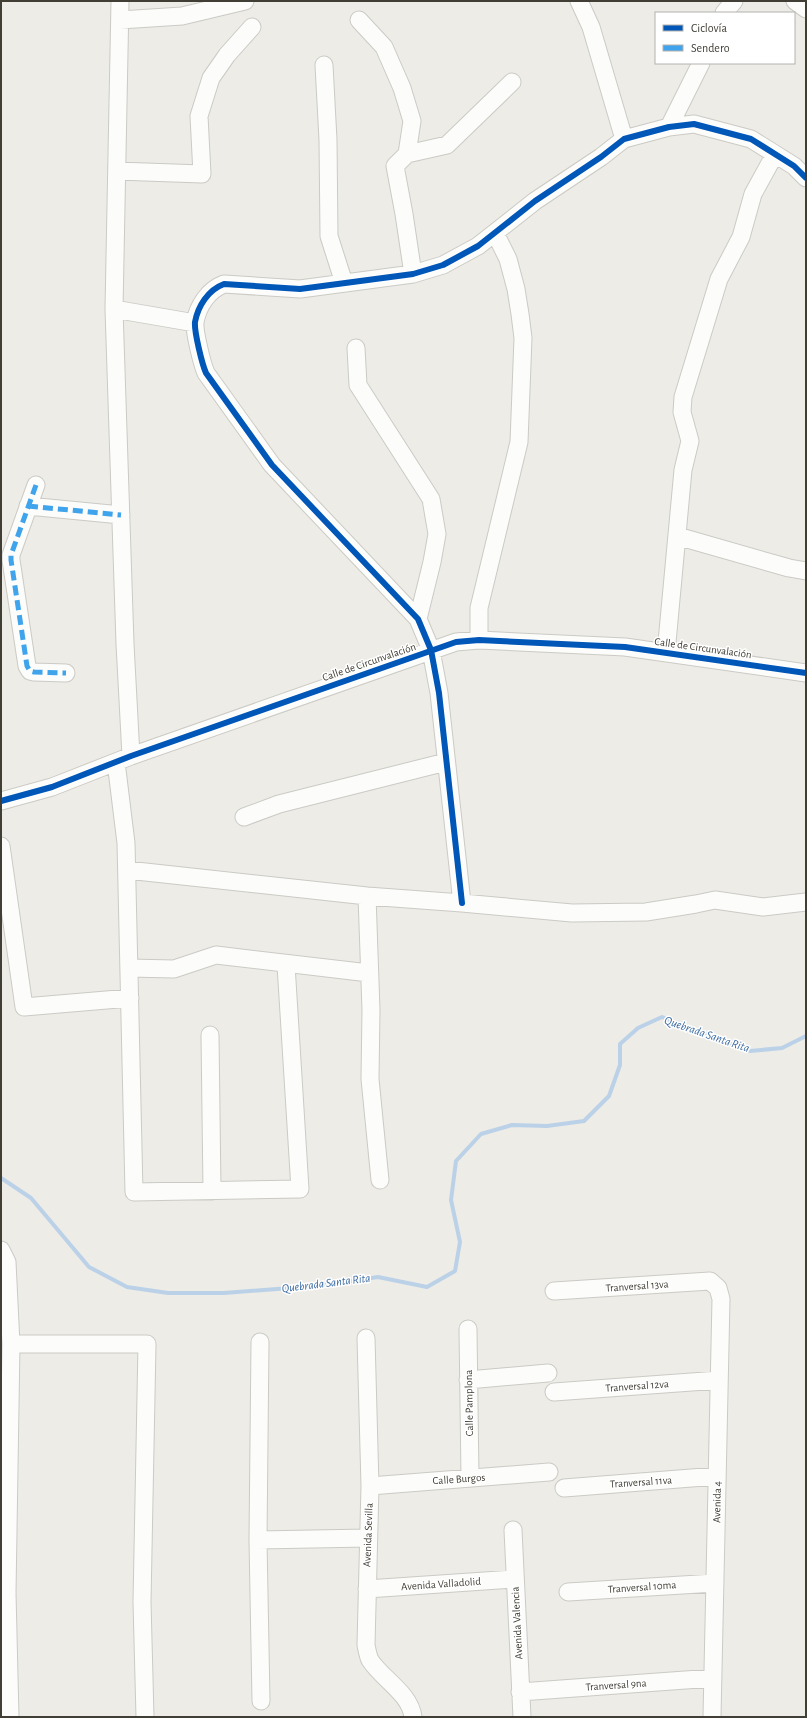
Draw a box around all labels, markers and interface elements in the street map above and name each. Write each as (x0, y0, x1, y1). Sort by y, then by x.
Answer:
legend (655, 12, 795, 64)
text: Ciclovía (691, 22, 727, 34)
text: Sendero (691, 42, 730, 54)
street label: Calle de Circunvalación (654, 636, 752, 660)
street label: Calle de Circunvalación (321, 641, 417, 683)
water label: Quebrada Santa Rita (663, 1014, 751, 1055)
water label: Quebrada Santa Rita (281, 1272, 371, 1295)
street label: Tranversal 13va (605, 1278, 669, 1294)
street label: Calle Pamplona (463, 1370, 475, 1436)
street label: Tranversal 12va (605, 1378, 669, 1394)
street label: Calle Burgos (432, 1472, 486, 1486)
street label: Tranversal 11va (609, 1474, 673, 1490)
street label: Avenida 4 (711, 1481, 723, 1523)
street label: Avenida Sevilla (361, 1503, 375, 1567)
street label: Avenida Valladolid (401, 1576, 482, 1592)
street label: Tranversal 10ma (607, 1579, 677, 1595)
street label: Avenida Valencia (510, 1586, 524, 1660)
street label: Tranversal 9na (585, 1677, 647, 1693)

